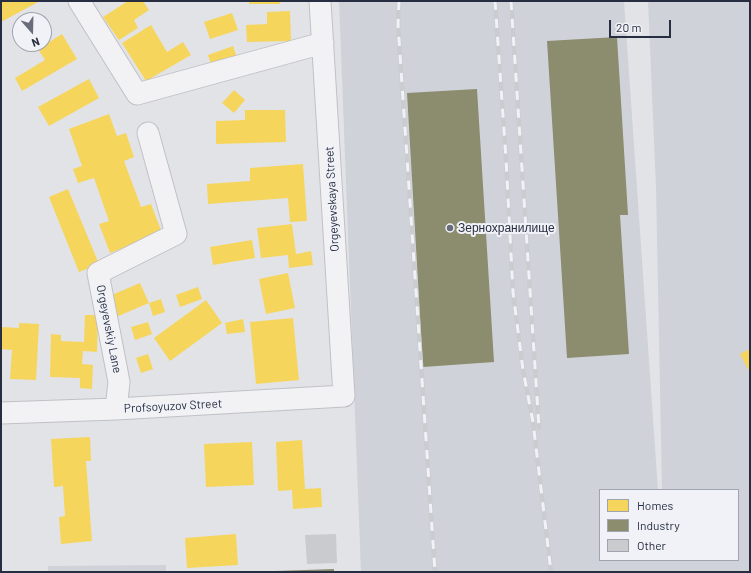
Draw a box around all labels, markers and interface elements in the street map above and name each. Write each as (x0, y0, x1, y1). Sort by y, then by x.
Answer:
north arrow (12, 12, 52, 52)
scale bar (611, 12, 673, 38)
text: 20 m (616, 20, 642, 34)
text: N (30, 35, 42, 50)
street label: Orgeyevskaya Street (322, 146, 342, 252)
place label: Зернохранилище (458, 221, 555, 235)
marker: Зернохранилище (445, 223, 455, 233)
street label: Orgeyevskiy Lane (93, 284, 125, 374)
street label: Profsoyuzov Street (123, 396, 223, 416)
legend (599, 489, 739, 561)
text: Homes (637, 498, 673, 512)
text: Industry (637, 518, 680, 532)
text: Other (637, 538, 666, 552)

